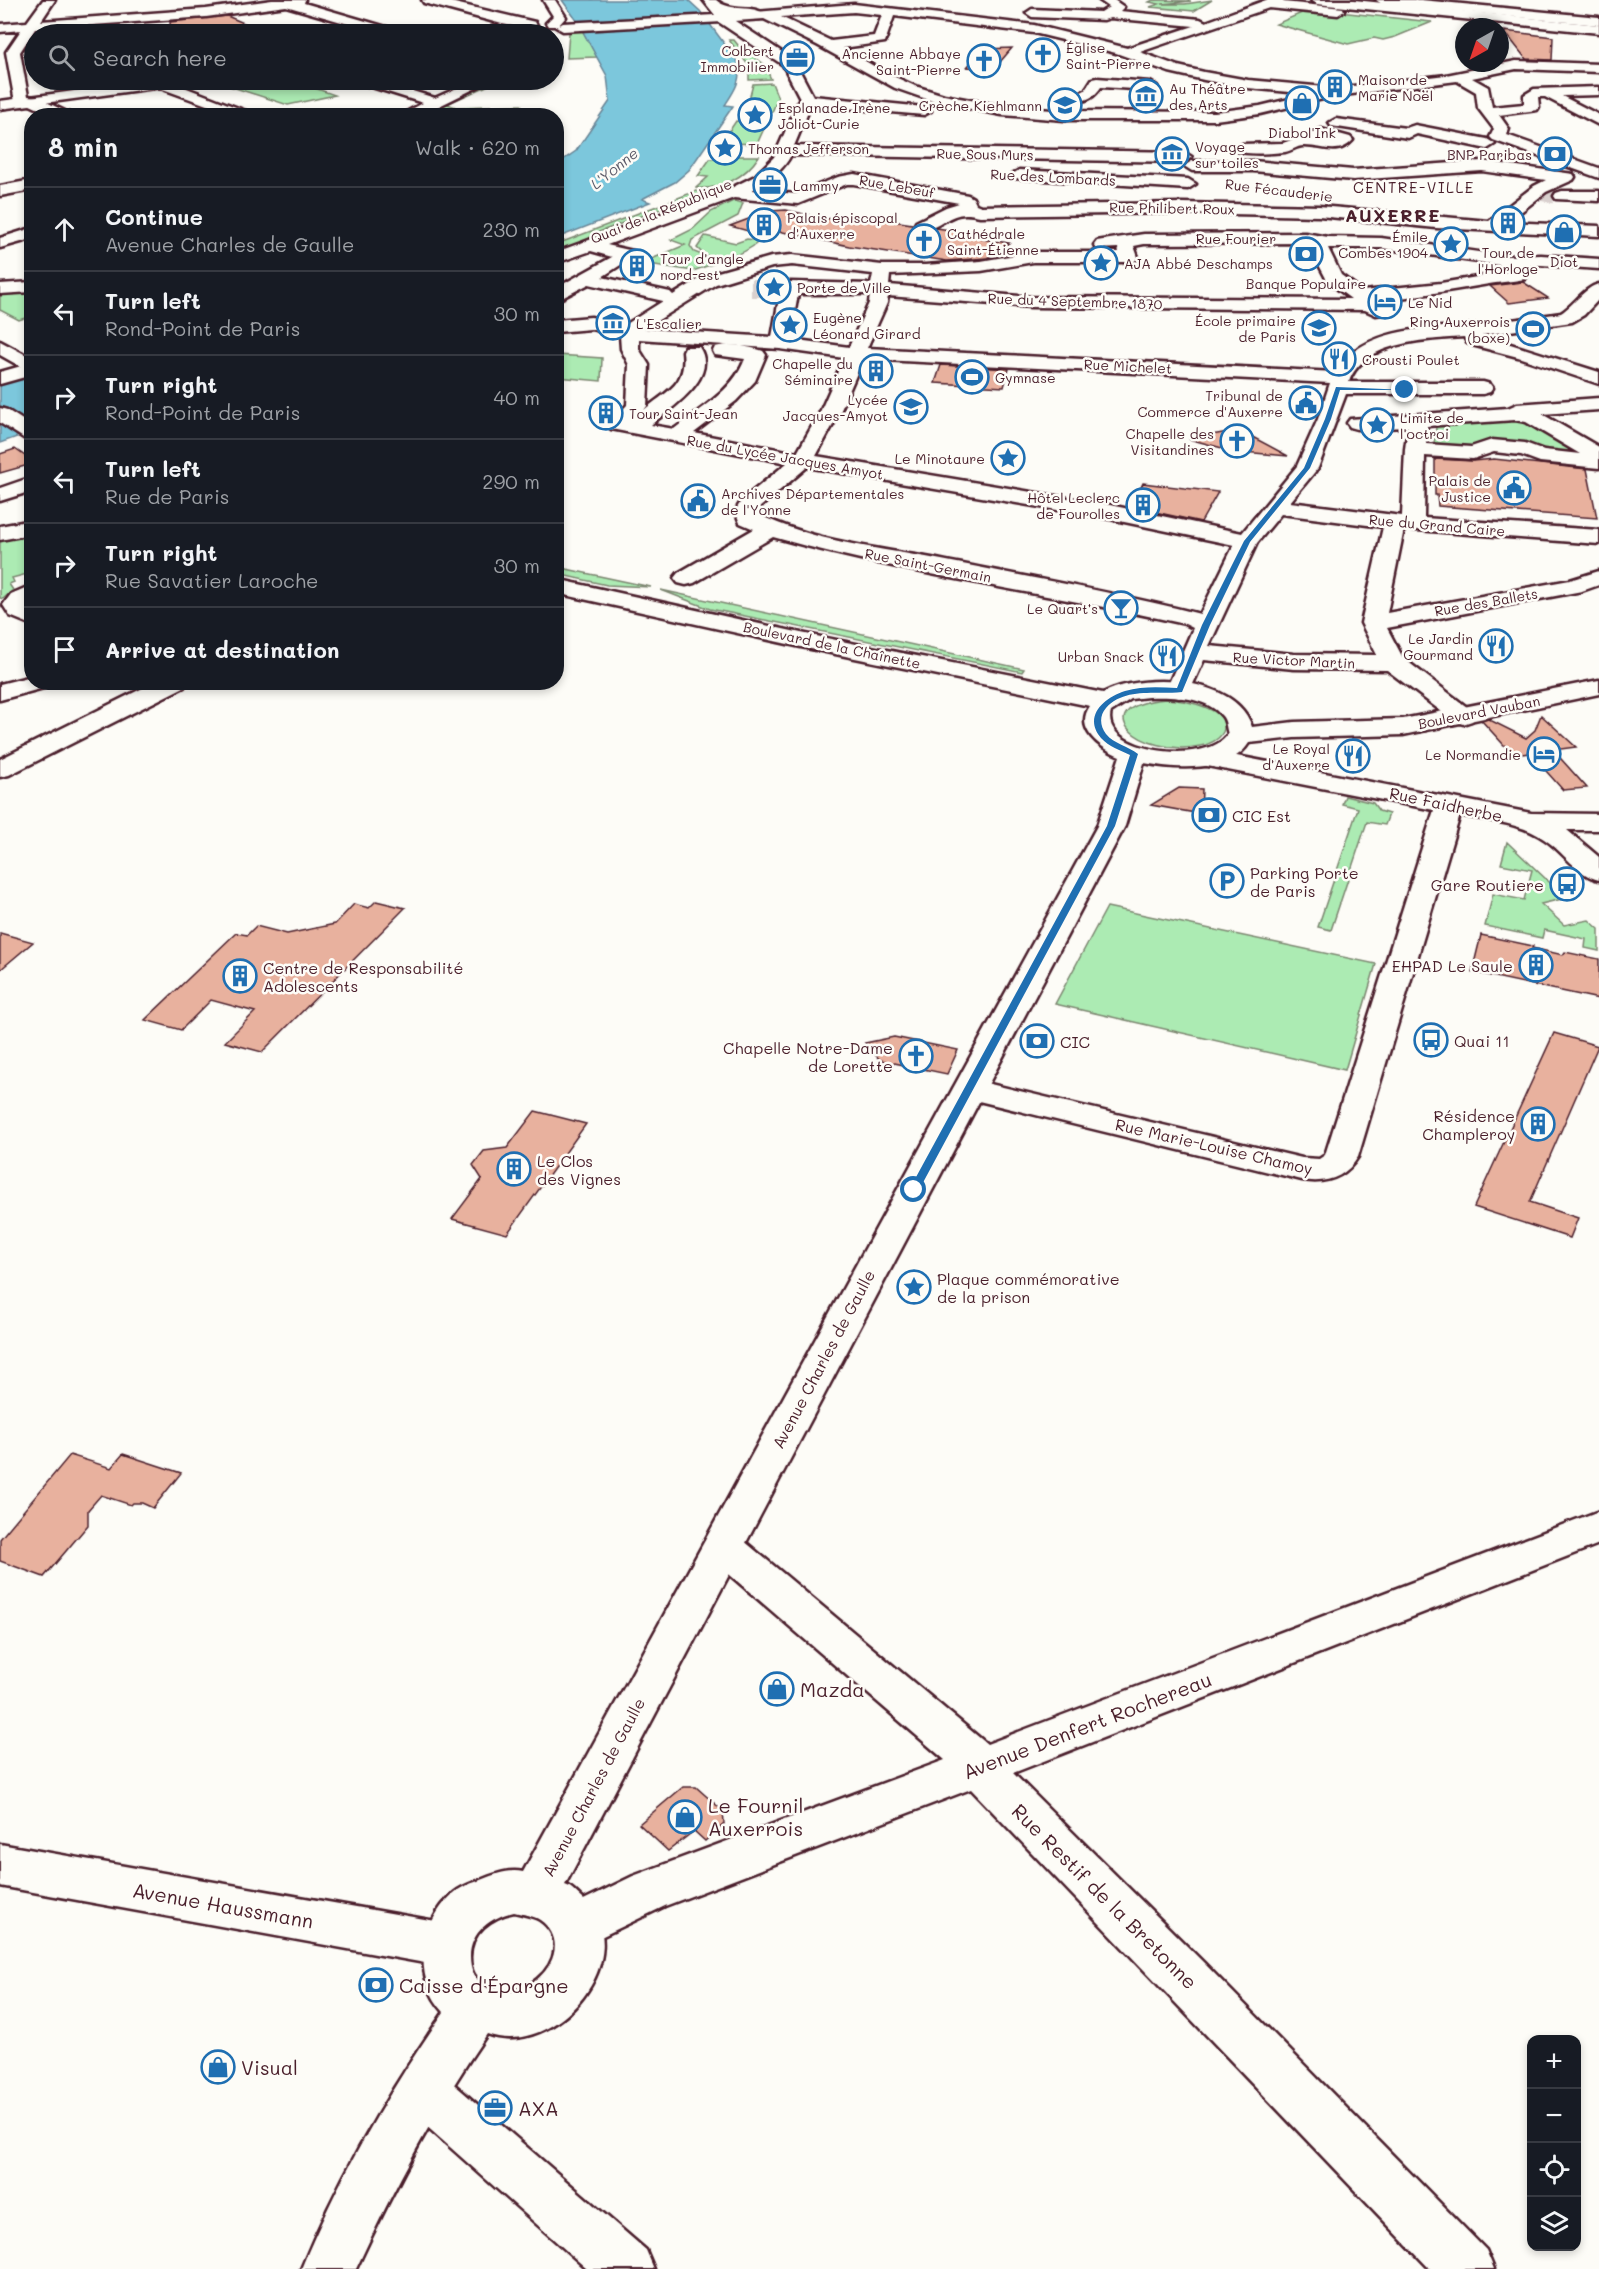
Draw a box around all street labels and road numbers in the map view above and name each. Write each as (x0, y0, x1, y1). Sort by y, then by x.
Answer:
street label: Rue Sous Murs (936, 144, 1034, 164)
street label: Rue des Lombards (990, 164, 1116, 190)
street label: Rue Lebeuf (858, 170, 937, 202)
street label: Quai de la République (588, 174, 734, 248)
street label: Rue Fécauderie (1224, 174, 1334, 206)
street label: Rue Philibert Roux (1109, 197, 1235, 219)
street label: Rue Fourier (1196, 229, 1276, 248)
street label: Rue du 4 Septembre 1870 (987, 288, 1163, 314)
street label: Rue Michelet (1083, 354, 1173, 378)
street label: Rue du Lycée Jacques Amyot (685, 430, 885, 484)
street label: Rue du Grand Caire (1368, 510, 1506, 540)
street label: Rue Saint-Germain (863, 543, 993, 587)
street label: Rue des Ballets (1433, 584, 1539, 620)
street label: Boulevard de la Chaînette (742, 617, 922, 673)
street label: Rue Victor Martin (1232, 647, 1356, 673)
street label: Boulevard Vauban (1416, 691, 1542, 733)
street label: Rue Faidherbe (1388, 782, 1504, 826)
street label: Rue Marie-Louise Chamoy (1113, 1113, 1315, 1179)
street label: Avenue Charles de Gaulle (767, 1266, 879, 1452)
street label: Avenue Denfert Rochereau (959, 1666, 1215, 1784)
street label: Avenue Charles de Gaulle (537, 1694, 649, 1880)
street label: Rue Restif de la Bretonne (1007, 1798, 1203, 1994)
street label: Avenue Haussmann (131, 1876, 315, 1934)

